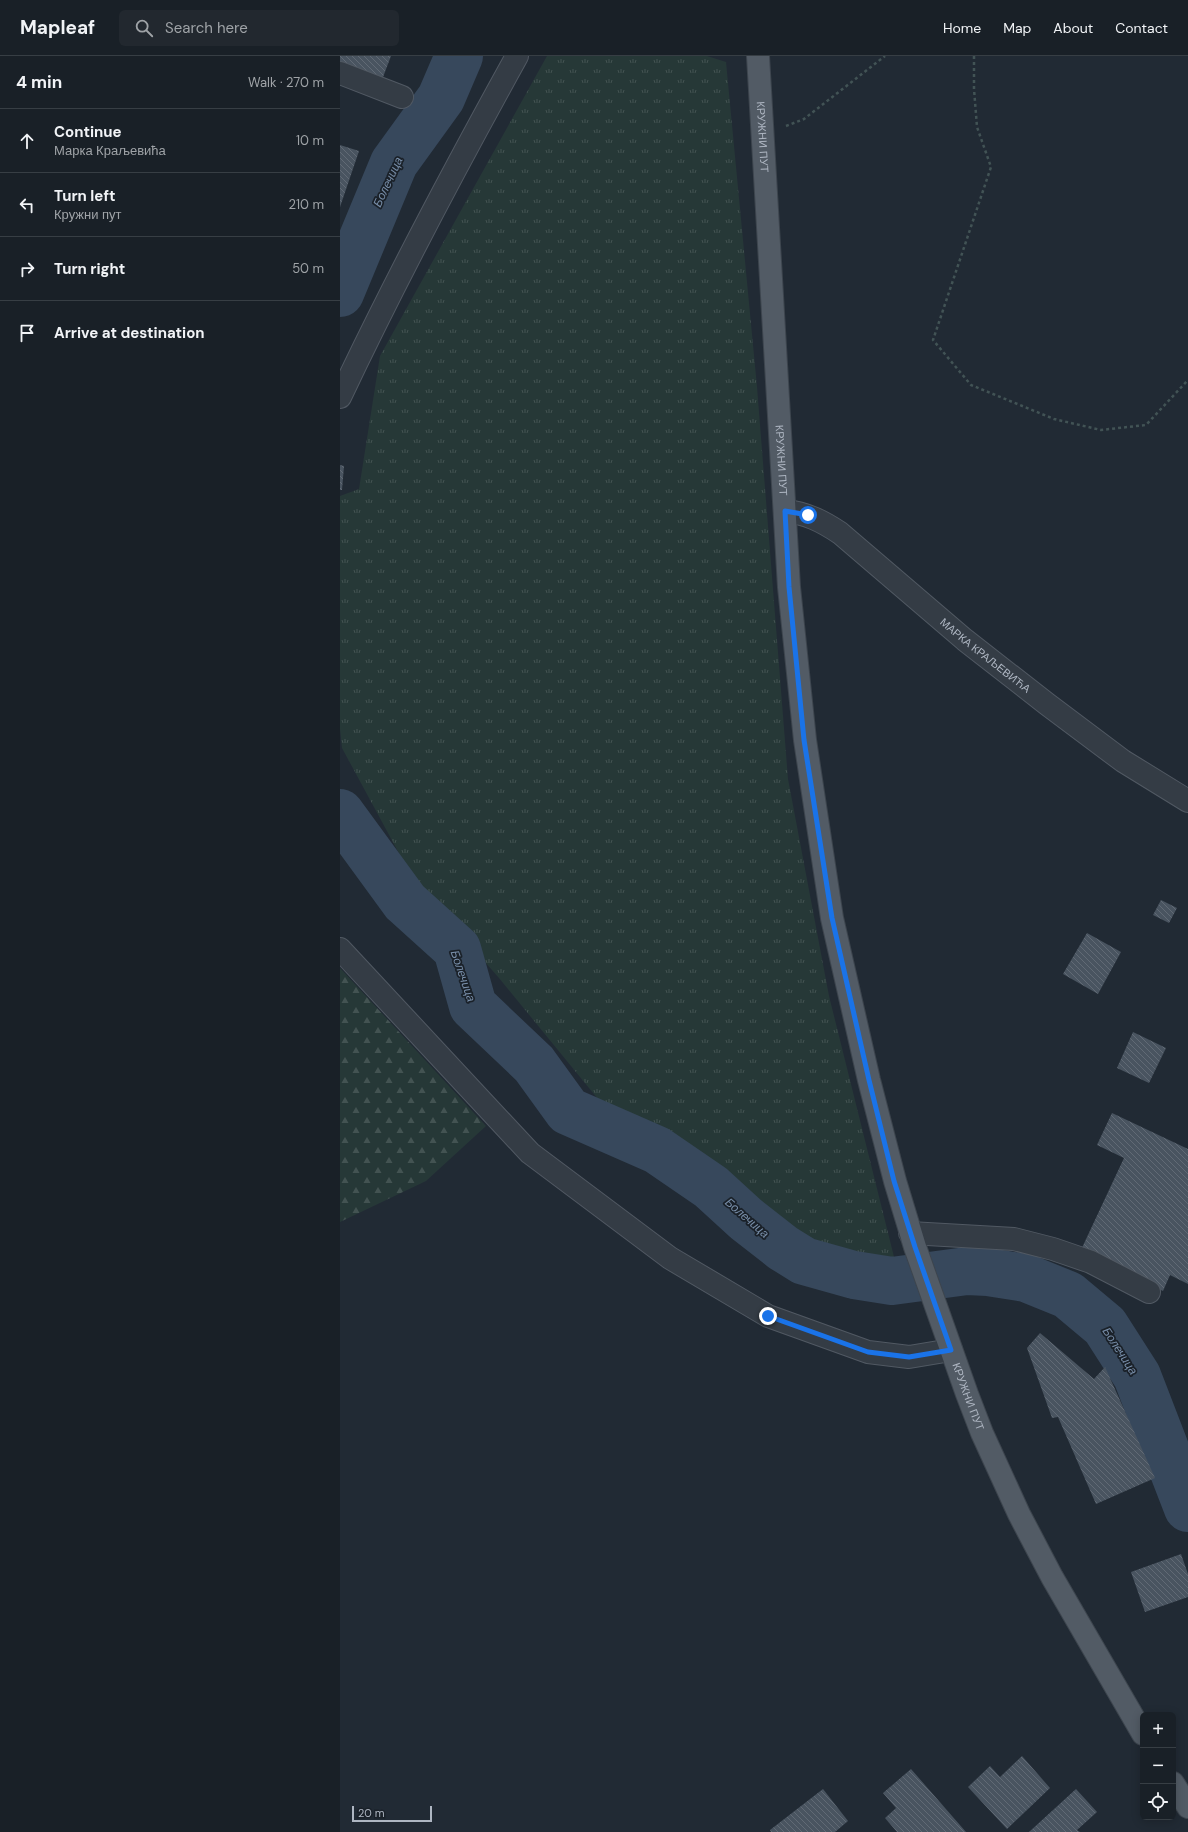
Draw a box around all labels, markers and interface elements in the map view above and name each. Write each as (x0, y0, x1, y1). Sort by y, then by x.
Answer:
search box (119, 10, 399, 46)
text: Mapleaf (20, 15, 95, 40)
icon: search (133, 17, 155, 39)
text: Search here (165, 18, 248, 38)
text: Home (943, 19, 981, 37)
text: Map (1003, 19, 1031, 37)
text: About (1053, 19, 1093, 37)
text: Contact (1115, 19, 1168, 37)
text: 4 min (16, 71, 62, 93)
text: Walk · 270 m (248, 74, 324, 91)
street label: КРУЖНИ ПУТ (754, 101, 772, 173)
text: Continue (54, 122, 122, 142)
icon: ahead (16, 130, 38, 152)
text: 10 m (296, 132, 324, 149)
text: Марка Краљевића (54, 142, 166, 159)
water label: Болечица (369, 154, 407, 210)
text: Turn left (54, 186, 115, 206)
icon: left (16, 194, 38, 216)
text: 210 m (289, 196, 324, 213)
text: Кружни пут (54, 206, 121, 223)
icon: right (16, 258, 38, 280)
text: Turn right (54, 259, 125, 279)
text: 50 m (292, 260, 324, 277)
icon: arrive (16, 322, 38, 344)
text: Arrive at destination (54, 323, 205, 343)
street label: КРУЖНИ ПУТ (773, 424, 791, 496)
route start (799, 506, 817, 524)
street label: МАРКА КРАЉЕВИЋА (937, 615, 1034, 696)
water label: Болечица (447, 948, 479, 1004)
water label: Болечица (722, 1194, 773, 1242)
route end (759, 1307, 777, 1325)
water label: Болечица (1099, 1324, 1141, 1378)
street label: КРУЖНИ ПУТ (949, 1361, 987, 1433)
map controls (1140, 1712, 1176, 1820)
button: + (1140, 1712, 1176, 1748)
button: − (1140, 1748, 1176, 1784)
button: locate (1140, 1784, 1176, 1820)
scale bar (352, 1804, 432, 1823)
text: 20 m (358, 1806, 384, 1820)

